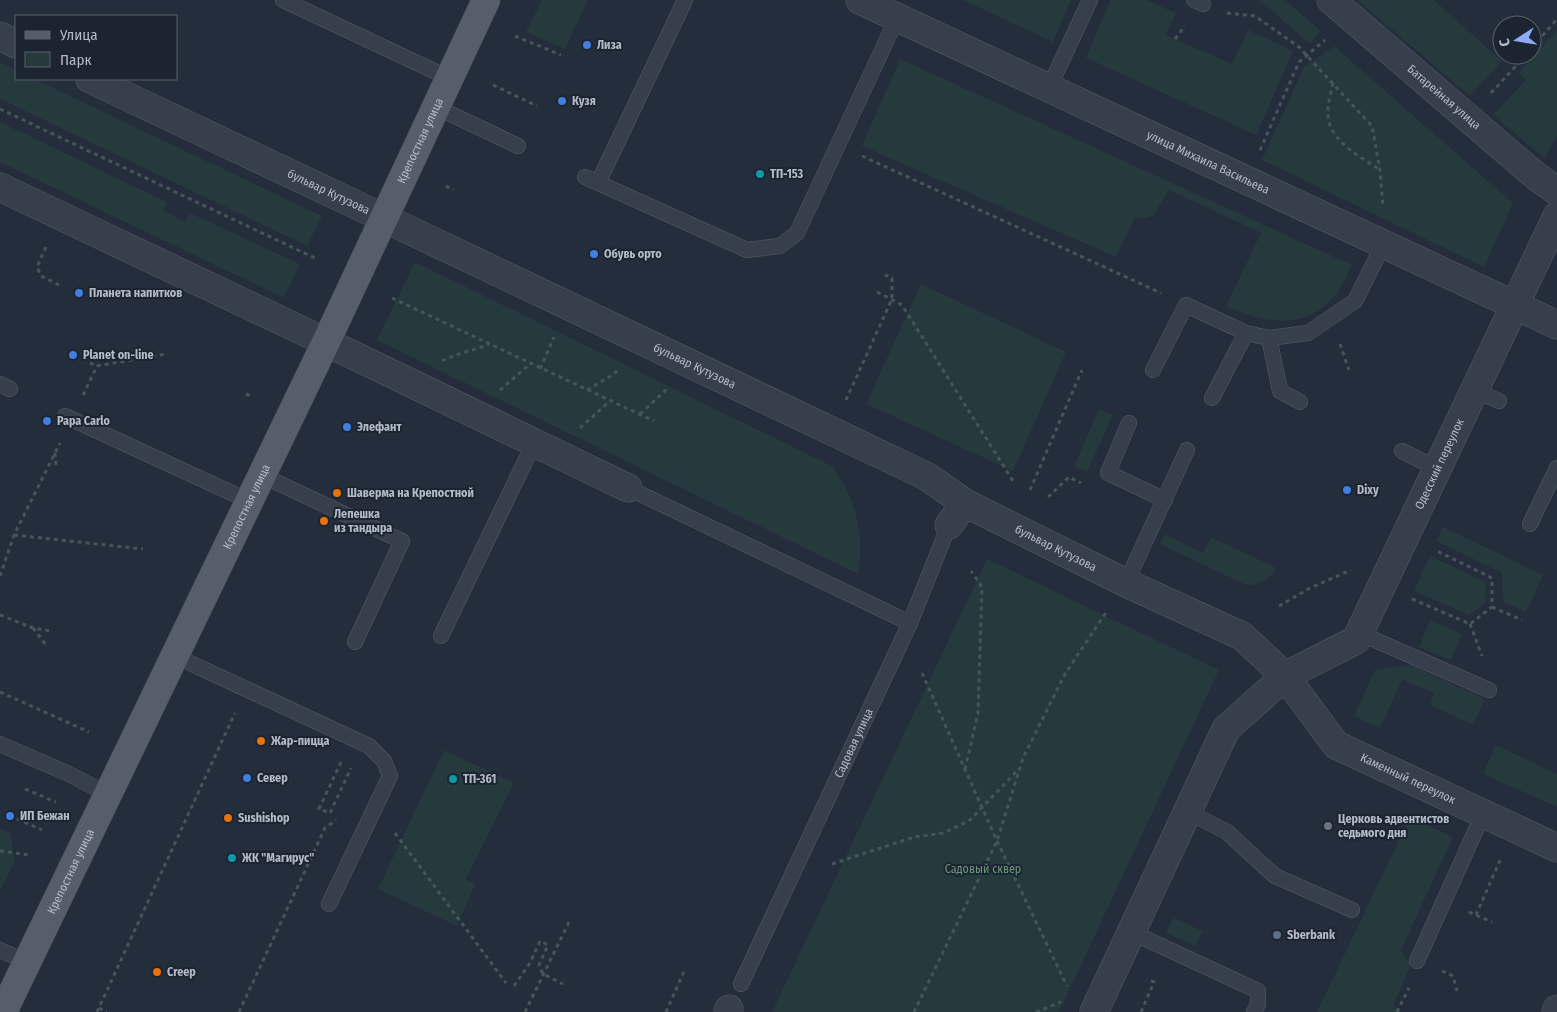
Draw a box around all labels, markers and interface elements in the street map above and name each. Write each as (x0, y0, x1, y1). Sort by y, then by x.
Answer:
legend (15, 15, 178, 80)
north arrow (1492, 15, 1542, 65)
text: Улица (59, 26, 98, 44)
text: С (1496, 37, 1514, 48)
place label: Лиза (597, 38, 622, 52)
marker: Лиза (581, 39, 593, 51)
text: Парк (60, 51, 91, 69)
street label: Батарейная улица (1404, 62, 1484, 133)
place label: Кузя (572, 94, 596, 108)
marker: Кузя (556, 95, 568, 107)
street label: Крепостная улица (394, 96, 446, 186)
street label: улица Михаила Васильева (1144, 128, 1272, 197)
street label: бульвар Кутузова (285, 166, 372, 217)
place label: ТП-153 (770, 167, 804, 181)
marker: ТП-153 (754, 168, 766, 180)
place label: Обувь орто (604, 247, 662, 261)
marker: Обувь орто (588, 248, 600, 260)
place label: Планета напитков (89, 286, 182, 300)
marker: Планета напитков (73, 287, 85, 299)
street label: бульвар Кутузова (651, 340, 738, 391)
place label: Planet on-line (83, 348, 154, 362)
marker: Planet on-line (67, 349, 79, 361)
place label: Papa Carlo (57, 414, 111, 428)
marker: Papa Carlo (41, 415, 53, 427)
street label: Одесский переулок (1412, 416, 1467, 512)
place label: Элефант (357, 420, 402, 434)
marker: Элефант (341, 421, 353, 433)
street label: Крепостная улица (220, 462, 273, 551)
place label: Dixy (1357, 483, 1379, 497)
marker: Dixy (1341, 484, 1353, 496)
place label: Шаверма на Крепостной (347, 486, 474, 500)
marker: Шаверма на Крепостной (331, 487, 343, 499)
place label: Лепешка из тандыра (334, 507, 392, 535)
marker: Лепешка из тандыра (318, 515, 330, 527)
street label: бульвар Кутузова (1013, 522, 1099, 574)
street label: Садовая улица (832, 706, 876, 780)
place label: Жар-пицца (270, 734, 329, 748)
marker: Жар-пицца (255, 735, 267, 747)
street label: Каменный переулок (1358, 750, 1458, 807)
place label: Север (257, 771, 288, 785)
marker: Север (241, 772, 253, 784)
place label: ТП-361 (463, 772, 496, 786)
marker: ТП-361 (447, 773, 459, 785)
place label: ИП Бежан (20, 809, 70, 823)
marker: ИП Бежан (4, 810, 16, 822)
place label: Sushishop (238, 811, 290, 825)
marker: Sushishop (222, 812, 234, 824)
place label: Церковь адвентистов седьмого дня (1338, 812, 1449, 840)
marker: Церковь адвентистов седьмого дня (1322, 820, 1334, 832)
street label: Крепостная улица (44, 827, 97, 916)
place label: ЖК "Магирус" (241, 851, 314, 865)
marker: ЖК "Магирус" (226, 852, 238, 864)
park label: Садовый сквер (945, 862, 1021, 876)
place label: Sberbank (1287, 928, 1336, 942)
marker: Sberbank (1271, 929, 1283, 941)
place label: Creep (167, 965, 196, 979)
marker: Creep (151, 966, 163, 978)

